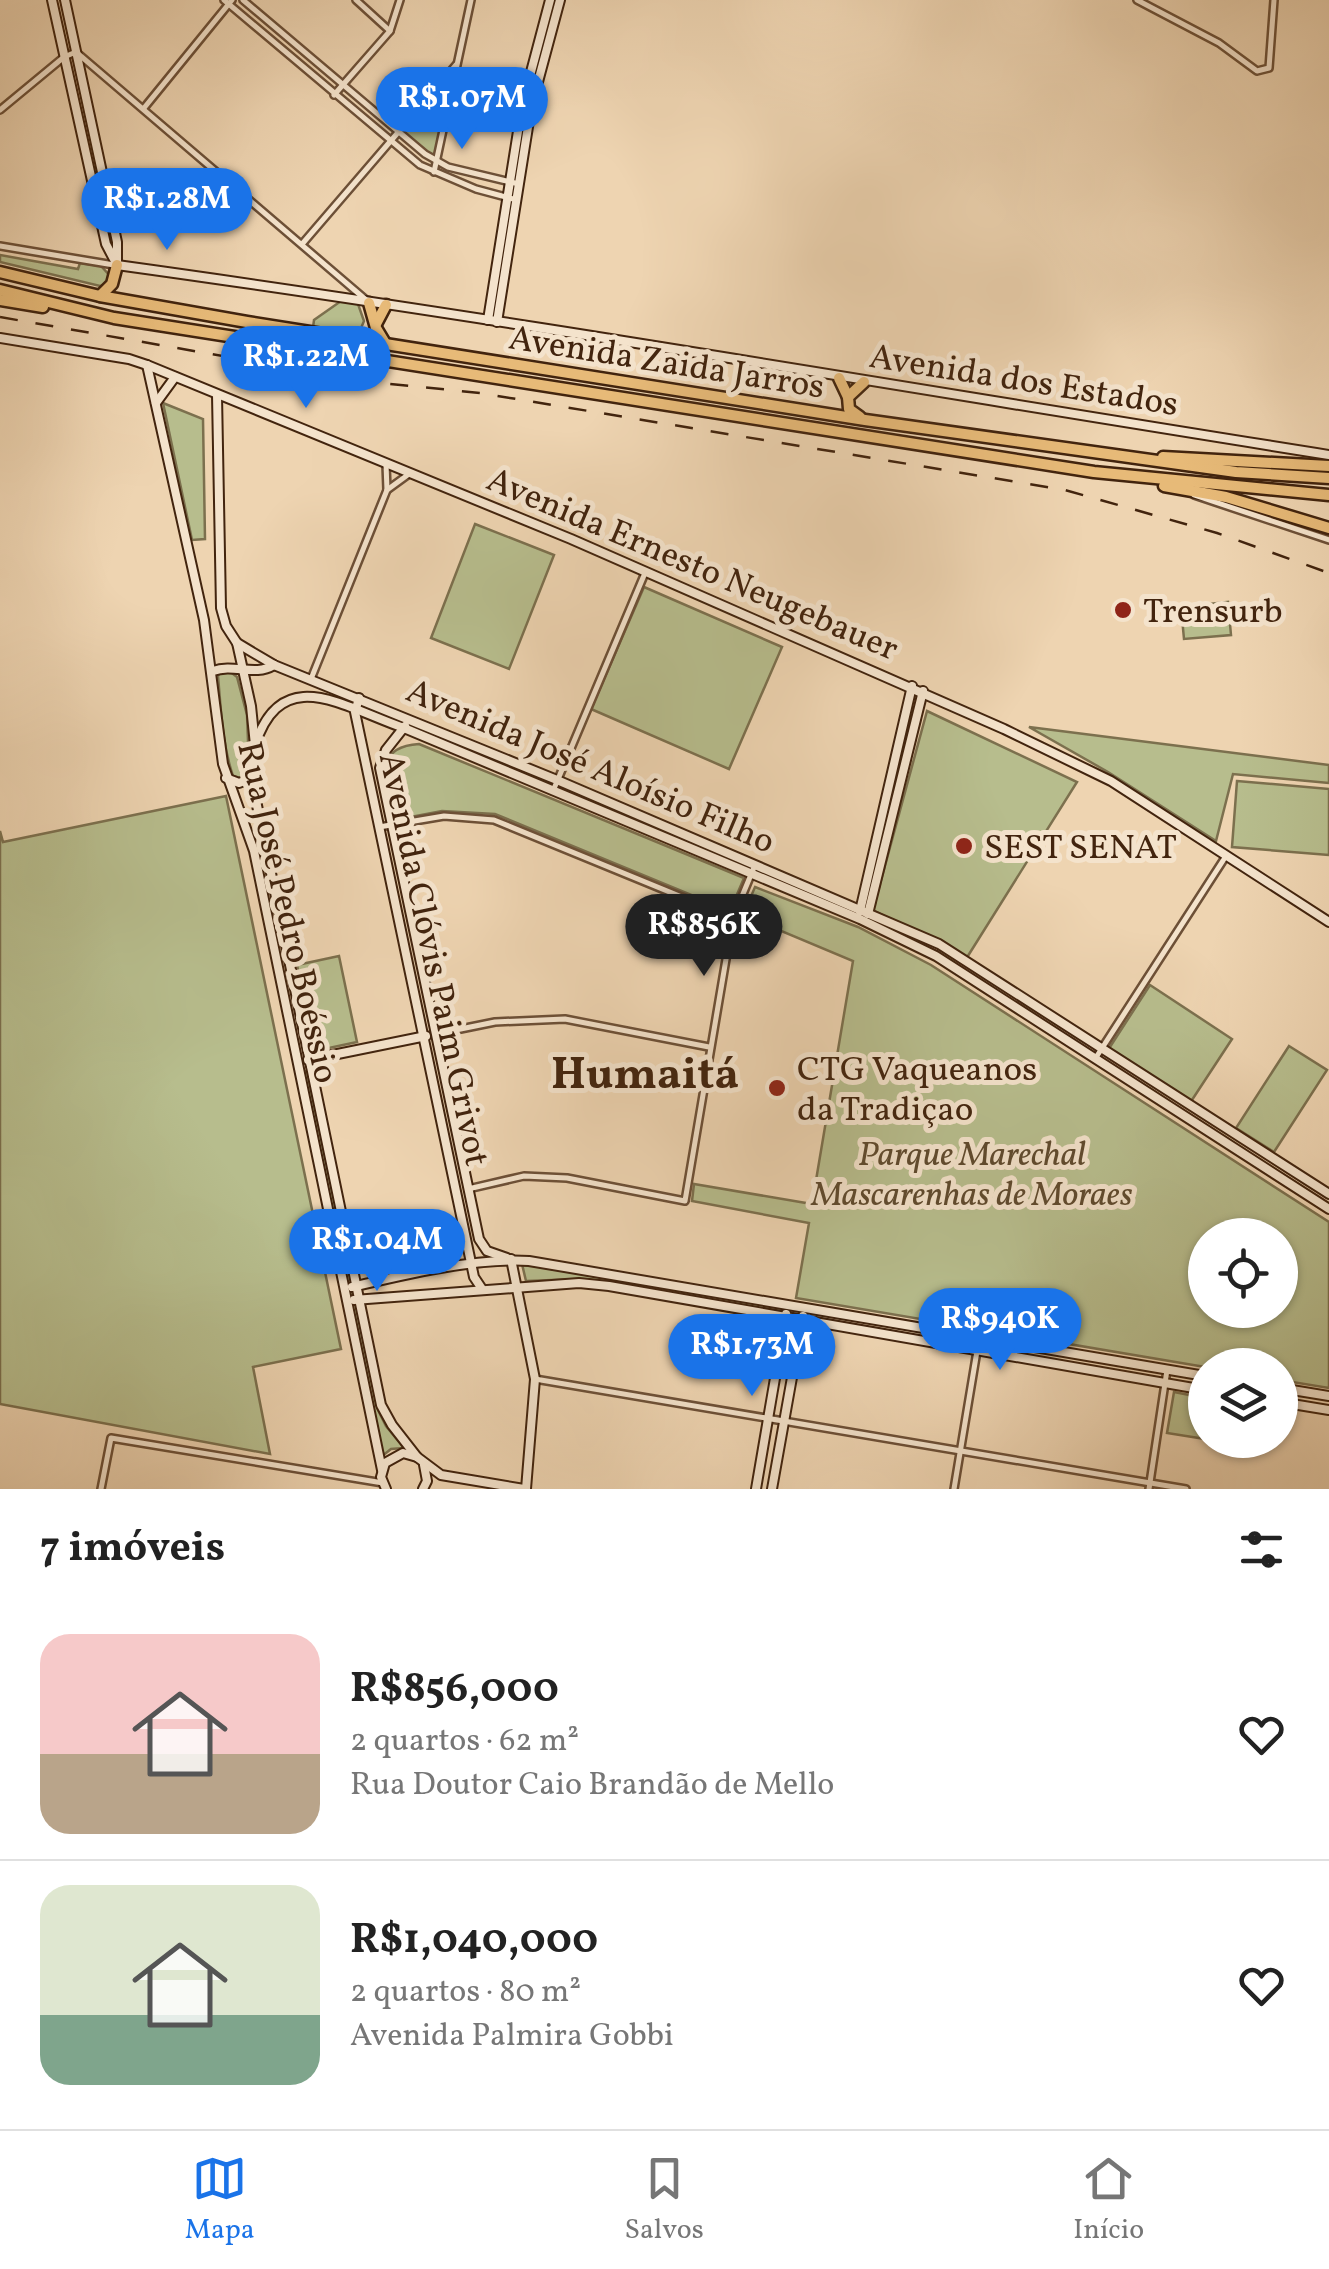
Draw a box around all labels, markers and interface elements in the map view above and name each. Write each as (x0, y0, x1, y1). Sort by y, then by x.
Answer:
pin: R$1.07M (370, 67, 554, 152)
text: R$1.07M (398, 77, 526, 121)
pin: R$1.28M (75, 168, 259, 253)
text: R$1.28M (103, 178, 231, 222)
street label: Avenida Zaida Jarros (505, 315, 828, 413)
pin: R$1.22M (214, 326, 398, 411)
street label: Avenida dos Estados (866, 334, 1182, 430)
text: R$1.22M (243, 336, 369, 380)
street label: Avenida Ernesto Neugebauer (479, 457, 905, 674)
place label: Trensurb (1143, 589, 1283, 637)
marker: Trensurb (1112, 599, 1134, 621)
street label: Avenida José Aloísio Filho (398, 668, 781, 867)
street label: Rua José Pedro Boéssio (223, 737, 349, 1088)
street label: Avenida Clóvis Paim Grivot (365, 748, 499, 1171)
place label: SEST SENAT (984, 825, 1177, 873)
marker: SEST SENAT (953, 835, 975, 857)
pin: R$856K (623, 894, 785, 979)
text: R$856K (647, 904, 761, 948)
district label: Humaitá (551, 1045, 739, 1108)
place label: CTG Vaqueanos da Tradiçao (797, 1047, 1037, 1135)
marker: CTG Vaqueanos da Tradiçao (766, 1077, 788, 1099)
park label: Parque Marechal Mascarenhas de Moraes (810, 1132, 1133, 1220)
pin: R$1.04M (285, 1209, 469, 1294)
map controls (1188, 1218, 1298, 1458)
button: locate (1188, 1218, 1298, 1328)
text: R$1.04M (311, 1219, 443, 1263)
pin: R$940K (919, 1288, 1081, 1373)
text: R$940K (940, 1298, 1060, 1342)
pin: R$1.73M (660, 1314, 844, 1399)
text: R$1.73M (690, 1324, 814, 1368)
button: layers (1188, 1348, 1298, 1458)
text: 7 imóveis (40, 1520, 225, 1579)
icon: filters (1234, 1522, 1289, 1577)
text: R$856,000 (350, 1661, 559, 1720)
icon: home (120, 1674, 240, 1794)
icon: heart (1234, 1707, 1289, 1762)
text: 2 quartos · 62 m² (350, 1720, 579, 1764)
text: Rua Doutor Caio Brandão de Mello (350, 1764, 834, 1808)
text: R$1,040,000 (350, 1912, 598, 1971)
icon: home (120, 1925, 240, 2045)
icon: heart (1234, 1958, 1289, 2013)
text: 2 quartos · 80 m² (350, 1971, 581, 2015)
text: Avenida Palmira Gobbi (350, 2015, 674, 2059)
tab: Mapa (185, 2151, 255, 2250)
tab: Salvos (624, 2151, 704, 2250)
tab: Início (1073, 2151, 1144, 2250)

